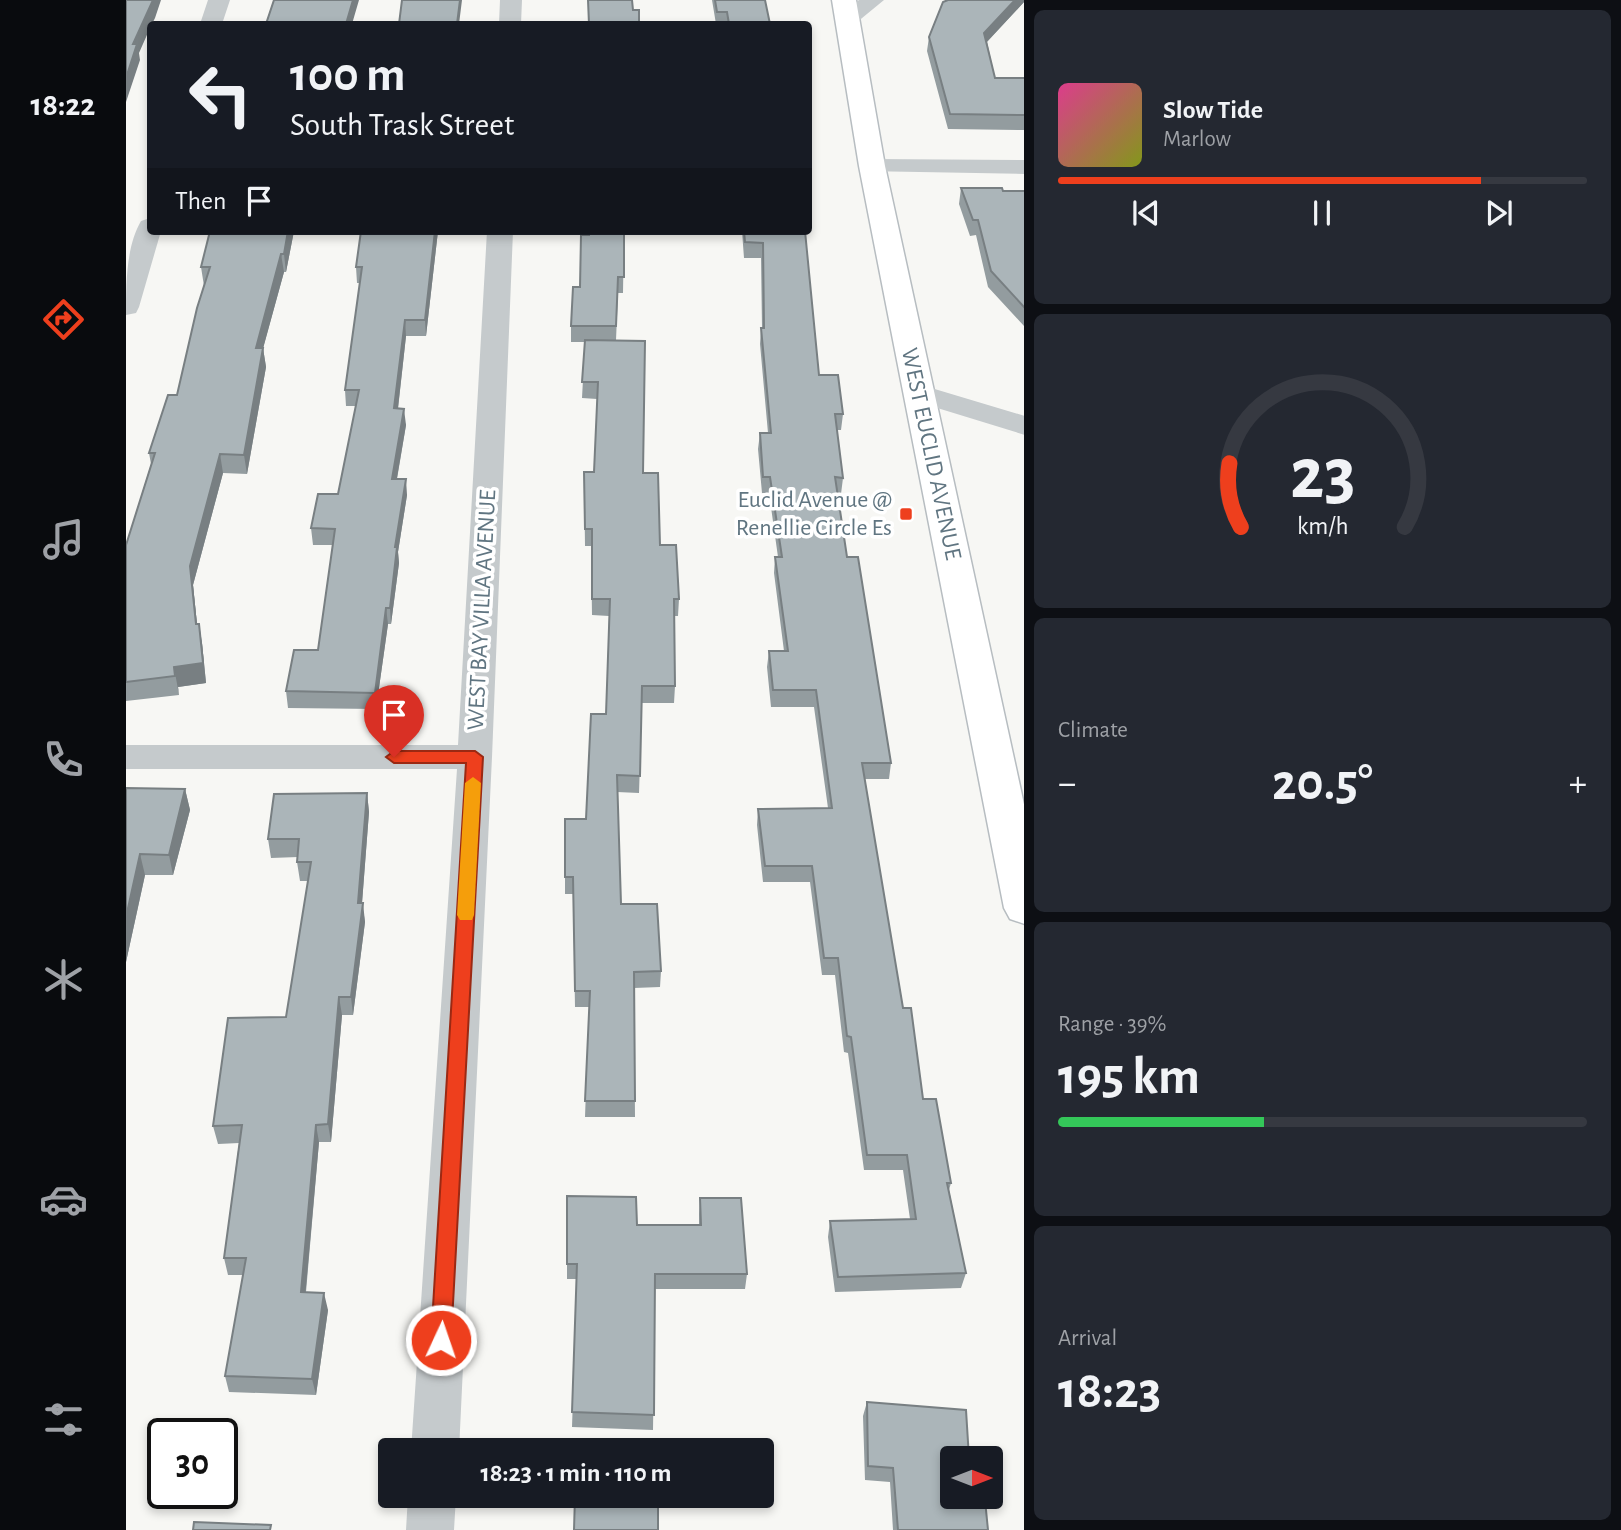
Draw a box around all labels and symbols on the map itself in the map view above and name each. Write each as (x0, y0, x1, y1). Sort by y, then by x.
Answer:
street label: WEST EUCLID AVENUE (897, 346, 965, 563)
place label: Euclid Avenue @ Renellie Circle Es (736, 488, 892, 540)
street label: WEST BAY VILLA AVENUE (464, 489, 500, 731)
marker: Euclid Avenue @ Renellie Circle Es (898, 506, 914, 522)
pin (364, 685, 424, 757)
position arrow (404, 1303, 478, 1377)
speed limit sign: 30 (147, 1418, 238, 1509)
north arrow (940, 1446, 1003, 1508)

